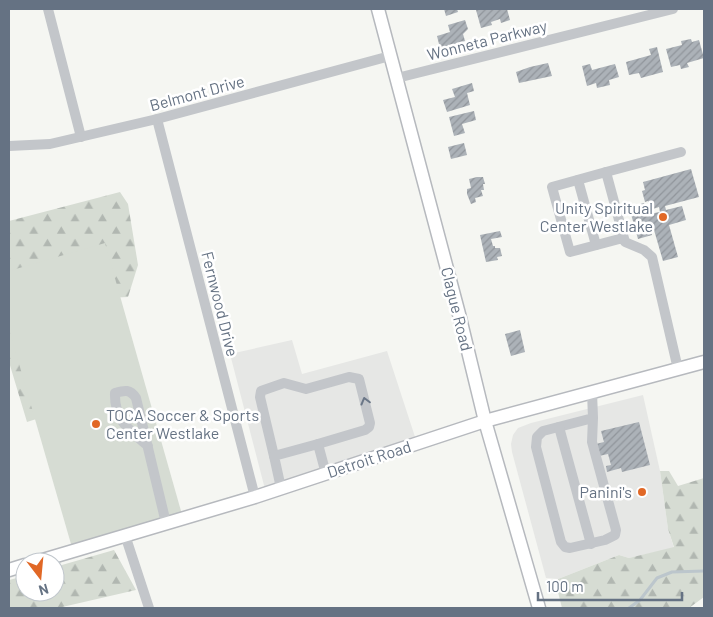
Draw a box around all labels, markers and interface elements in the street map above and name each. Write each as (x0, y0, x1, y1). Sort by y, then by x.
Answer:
street label: Wonneta Parkway (425, 15, 549, 64)
street label: Belmont Drive (147, 71, 246, 114)
place label: Unity Spiritual Center Westlake (540, 198, 653, 235)
marker: Unity Spiritual Center Westlake (657, 211, 669, 223)
street label: Fernwood Drive (198, 249, 243, 358)
street label: Clague Road (438, 265, 477, 353)
one-way arrow (360, 397, 370, 405)
place label: TOCA Soccer & Sports Center Westlake (106, 405, 259, 442)
marker: TOCA Soccer & Sports Center Westlake (90, 418, 102, 430)
street label: Detroit Road (325, 436, 413, 481)
place label: Panini's (580, 482, 632, 501)
marker: Panini's (636, 486, 648, 498)
north arrow (15, 552, 65, 602)
scale bar (538, 570, 682, 602)
text: 100 m (546, 577, 584, 595)
text: N (37, 581, 51, 599)

